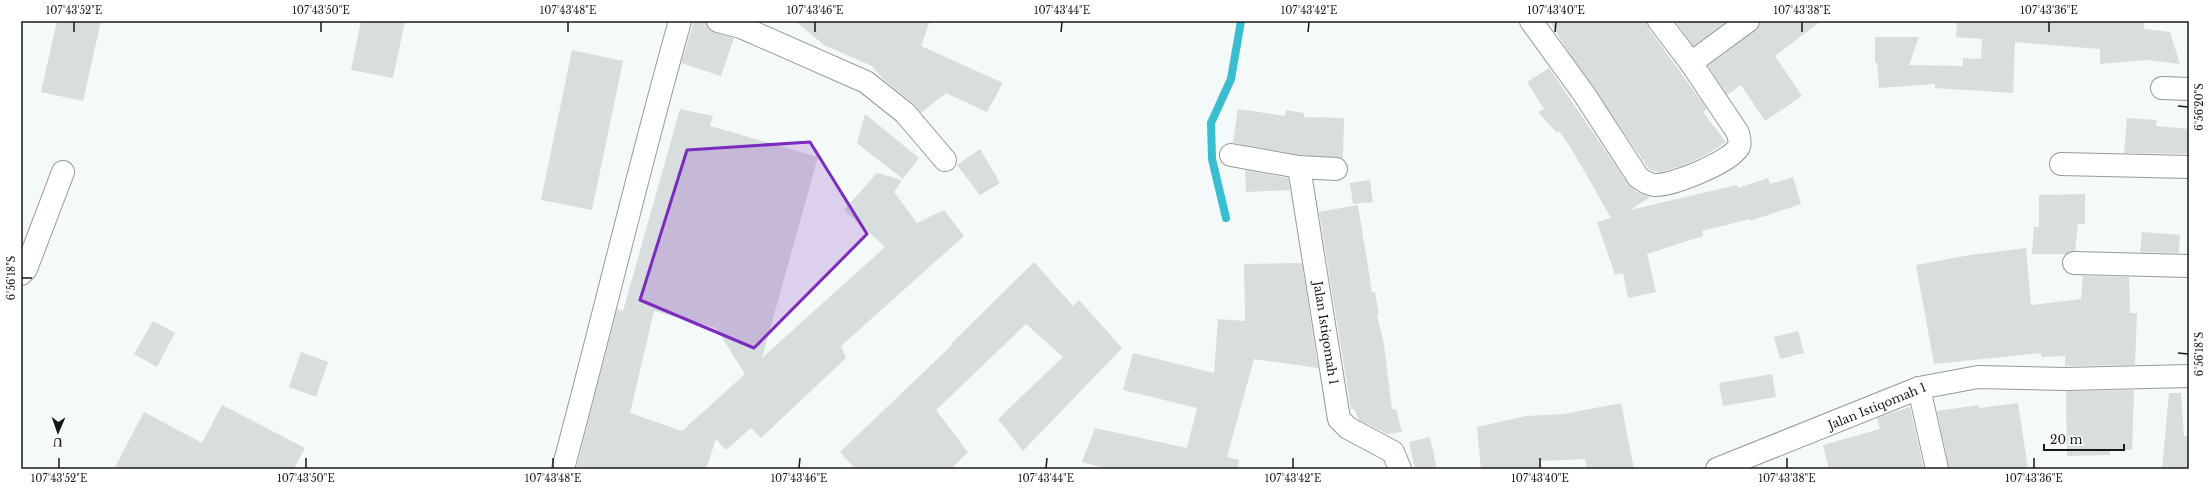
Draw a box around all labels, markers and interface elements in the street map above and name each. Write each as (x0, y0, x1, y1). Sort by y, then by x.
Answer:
text: 107°43'52"E (46, 4, 102, 17)
text: 107°43'50"E (292, 4, 350, 17)
text: 107°43'48"E (540, 4, 596, 17)
text: 107°43'46"E (787, 4, 843, 17)
text: 107°43'44"E (1034, 4, 1090, 17)
text: 107°43'42"E (1281, 4, 1337, 17)
text: 107°43'40"E (1527, 4, 1585, 17)
text: 107°43'38"E (1773, 4, 1831, 17)
text: 107°43'36"E (2020, 4, 2078, 17)
text: 6°56'20"S (2193, 83, 2206, 131)
text: 6°56'18"S (5, 256, 18, 300)
street label: Jalan Istiqomah 1 (1310, 278, 1342, 386)
text: 6°56'18"S (2193, 332, 2206, 376)
street label: Jalan Istiqomah 1 (1824, 379, 1928, 433)
north arrow (38, 412, 78, 452)
scale bar (2044, 426, 2124, 452)
text: 20 m (2050, 432, 2082, 447)
text: U (52, 435, 63, 449)
text: 107°43'52"E (31, 472, 87, 485)
text: 107°43'50"E (277, 472, 335, 485)
text: 107°43'48"E (525, 472, 581, 485)
text: 107°43'46"E (771, 472, 827, 485)
text: 107°43'44"E (1018, 472, 1074, 485)
text: 107°43'42"E (1265, 472, 1321, 485)
text: 107°43'40"E (1511, 472, 1569, 485)
text: 107°43'38"E (1758, 472, 1816, 485)
text: 107°43'36"E (2005, 472, 2063, 485)

